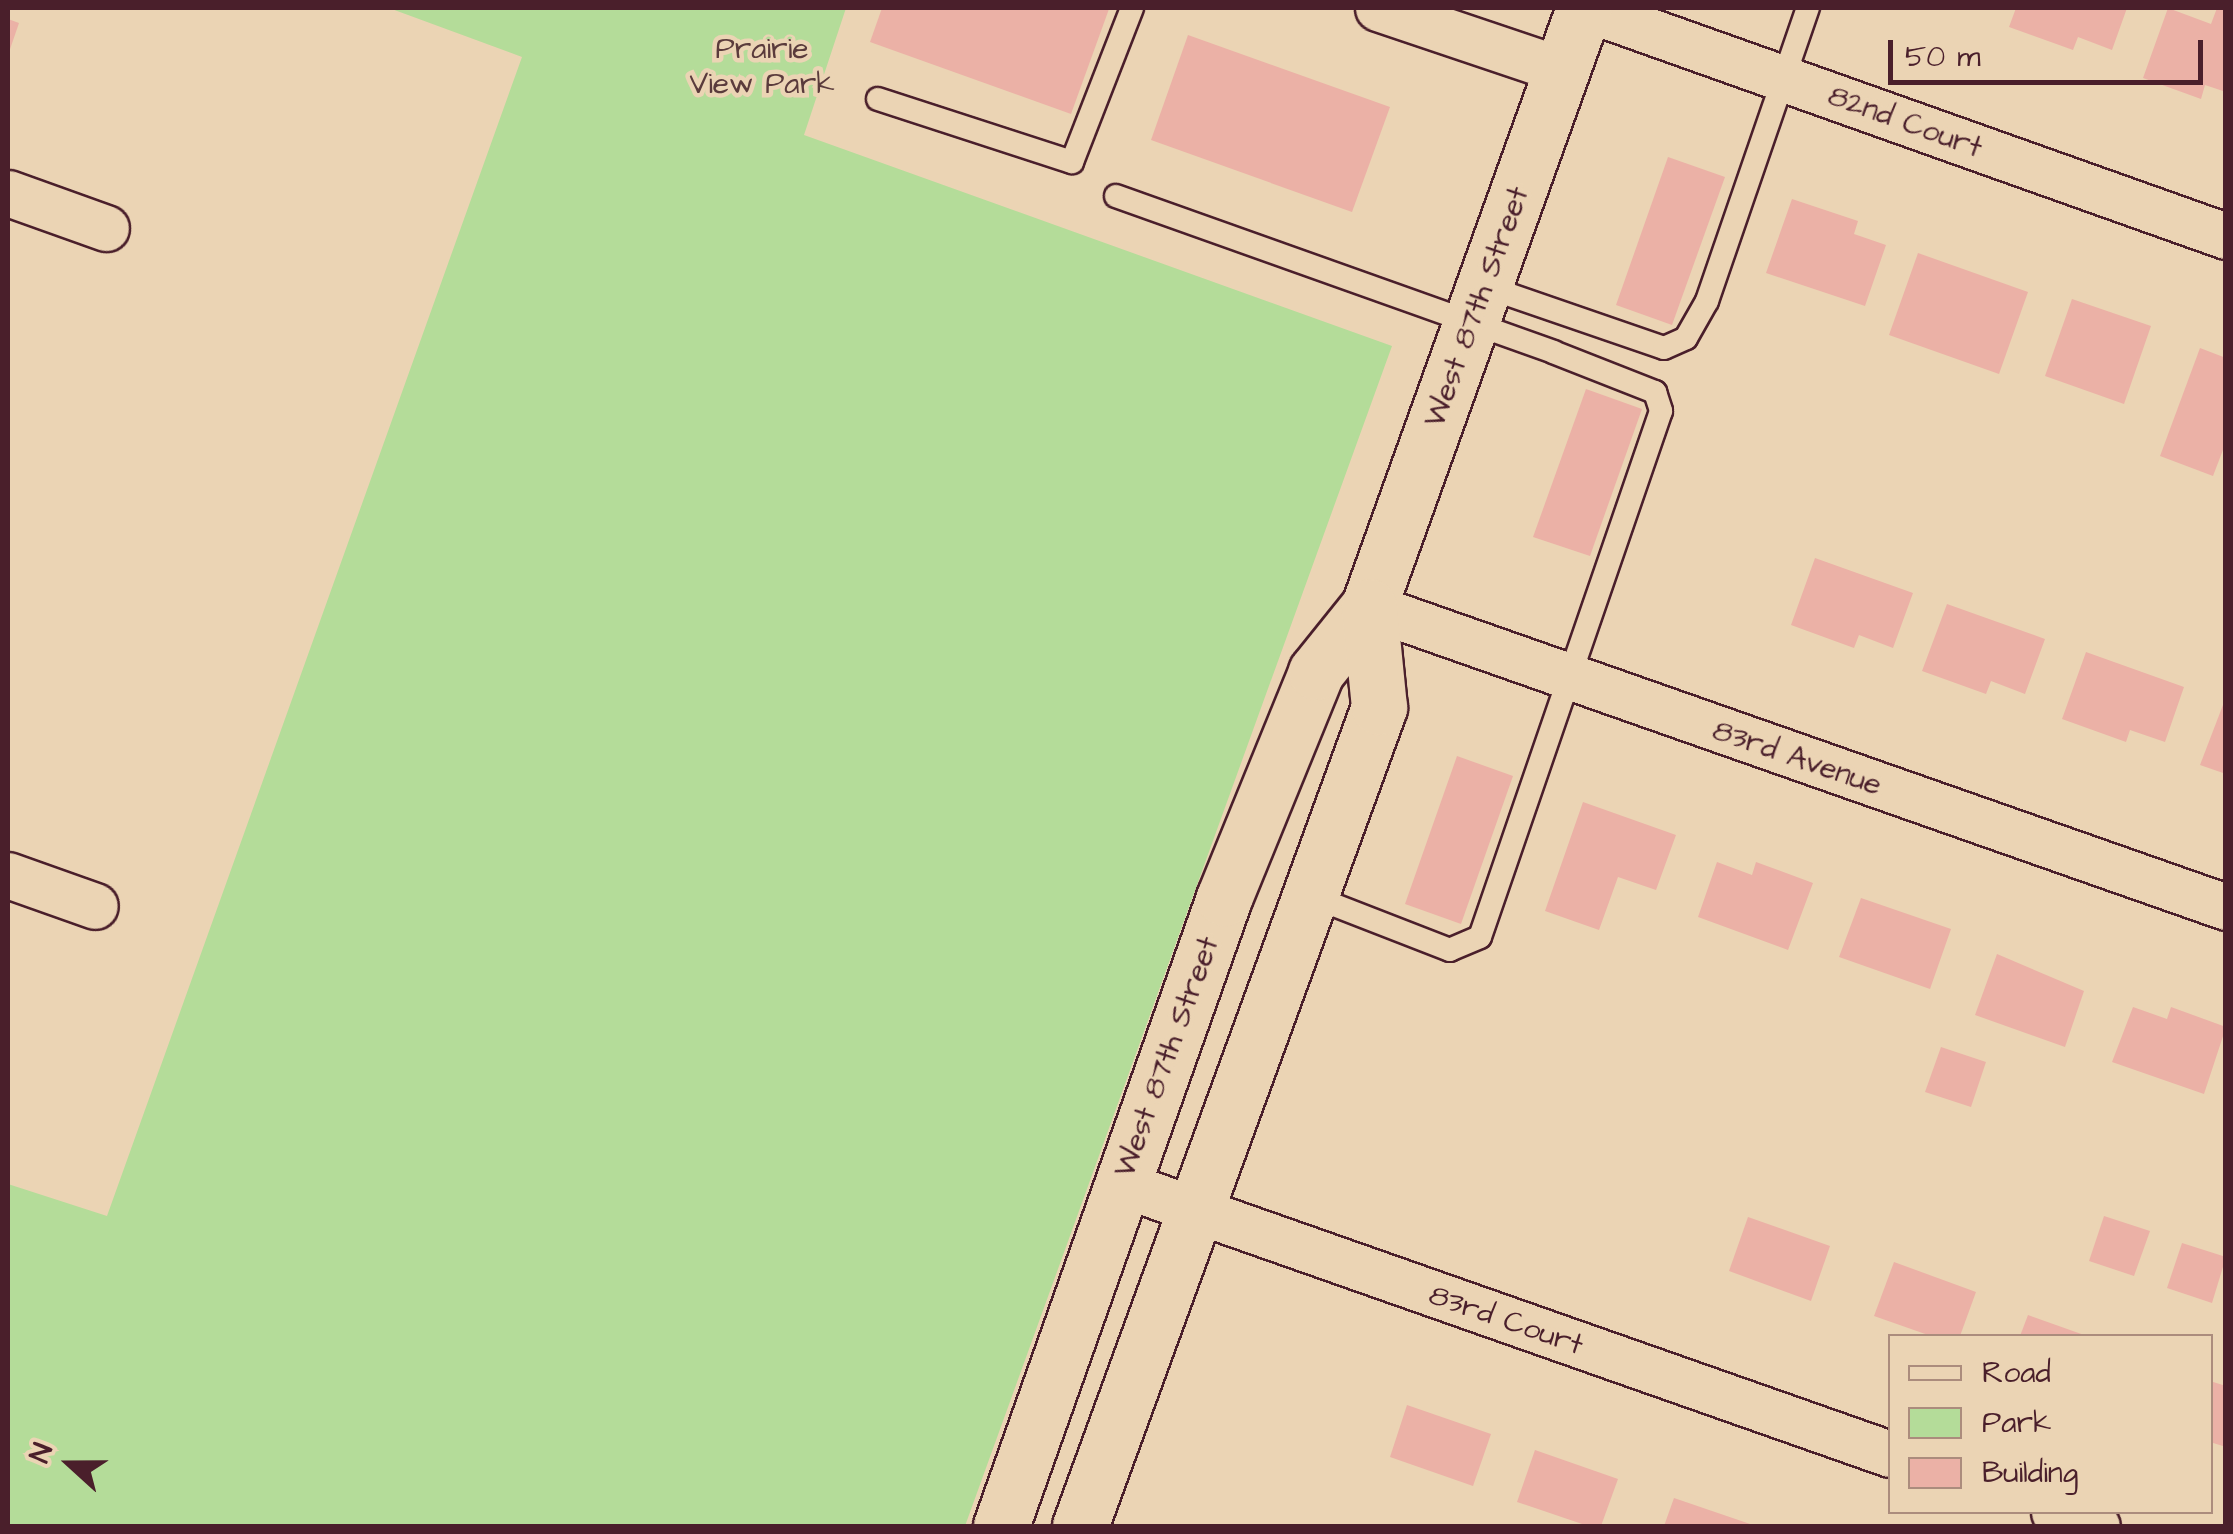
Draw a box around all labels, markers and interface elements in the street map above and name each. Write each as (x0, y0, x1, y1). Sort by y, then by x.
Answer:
scale bar (1893, 20, 2208, 82)
park label: Prairie View Park (689, 31, 835, 102)
text: 50 m (1905, 36, 1981, 78)
street label: 82nd Court (1823, 78, 1987, 166)
street label: West 87th Street (1417, 182, 1537, 432)
street label: 83rd Avenue (1708, 712, 1886, 804)
street label: West 87th Street (1107, 932, 1227, 1182)
street label: 83rd Court (1424, 1277, 1588, 1363)
legend (1888, 1334, 2213, 1514)
text: Road (1982, 1352, 2051, 1394)
text: Park (1982, 1402, 2051, 1444)
north arrow (20, 1414, 120, 1514)
text: N (20, 1438, 63, 1468)
text: Building (1982, 1452, 2078, 1494)

